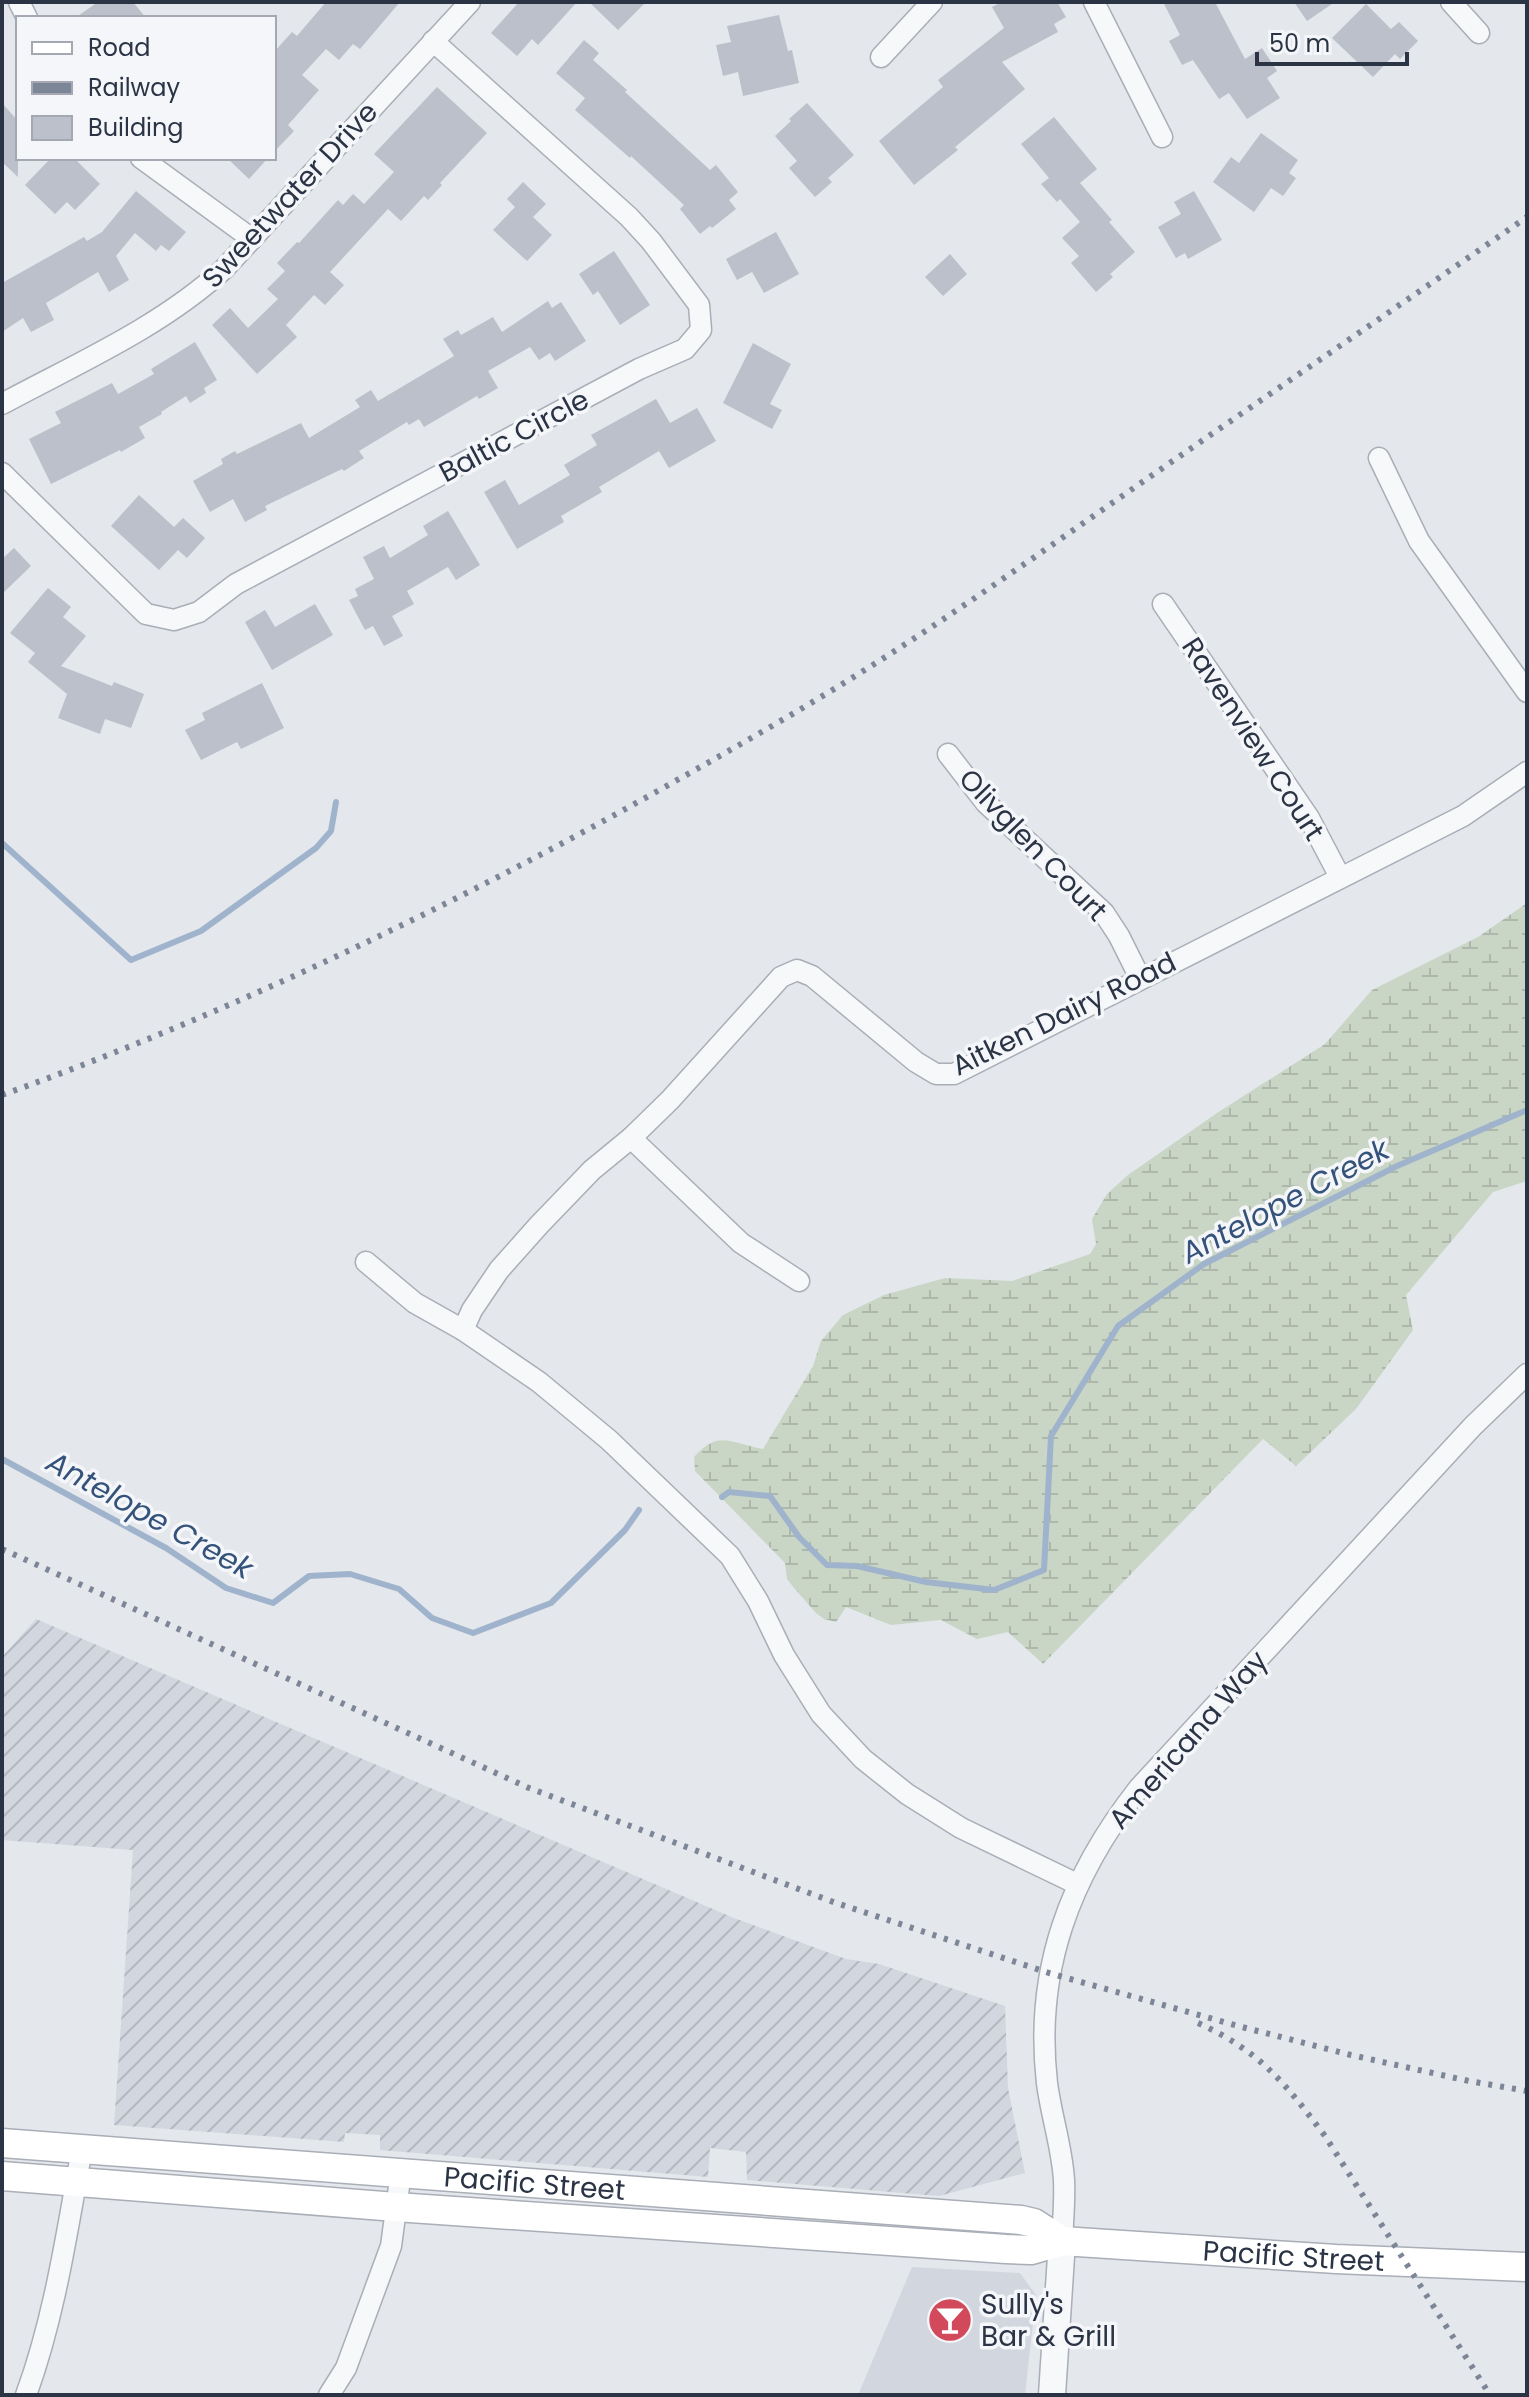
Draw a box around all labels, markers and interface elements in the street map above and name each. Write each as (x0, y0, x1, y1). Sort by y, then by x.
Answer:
legend (16, 16, 276, 160)
scale bar (1257, 16, 1407, 66)
text: 50 m (1269, 27, 1330, 60)
text: Road (88, 31, 150, 64)
text: Railway (88, 71, 181, 104)
street label: Sweetwater Drive (193, 93, 387, 297)
text: Building (88, 111, 184, 144)
street label: Baltic Circle (432, 380, 596, 492)
street label: Ravenview Court (1173, 630, 1333, 848)
street label: Olivglen Court (950, 760, 1116, 930)
street label: Aitken Dairy Road (945, 943, 1183, 1085)
water label: Antelope Creek (1172, 1127, 1398, 1275)
water label: Antelope Creek (38, 1440, 263, 1590)
street label: Americana Way (1100, 1642, 1277, 1838)
street label: Pacific Street (442, 2157, 627, 2210)
street label: Pacific Street (1202, 2231, 1385, 2281)
place label: Sully's Bar & Grill (981, 2285, 1116, 2356)
bar icon: Sully's Bar & Grill (926, 2296, 974, 2344)

